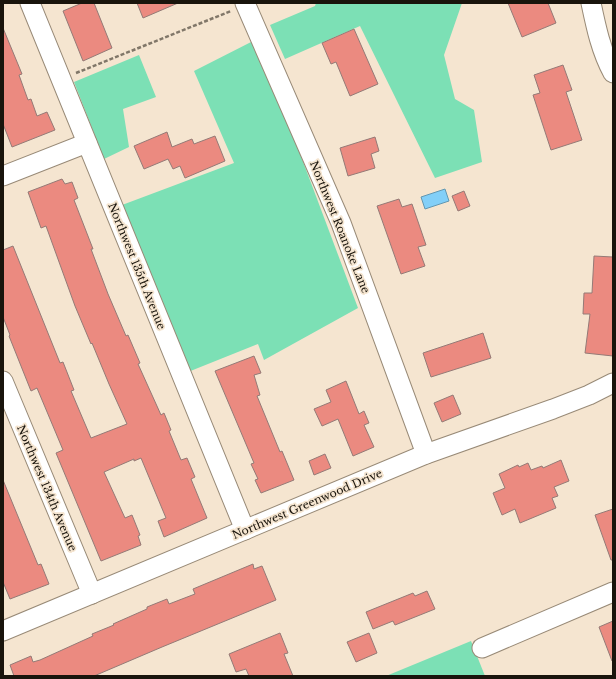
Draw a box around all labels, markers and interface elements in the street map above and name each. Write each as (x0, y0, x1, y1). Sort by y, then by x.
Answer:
street label: Northwest Roanoke Lane (307, 159, 373, 295)
street label: Northwest 135th Avenue (105, 201, 169, 331)
street label: Northwest 134th Avenue (14, 423, 80, 553)
street label: Northwest Greenwood Drive (230, 466, 384, 542)

